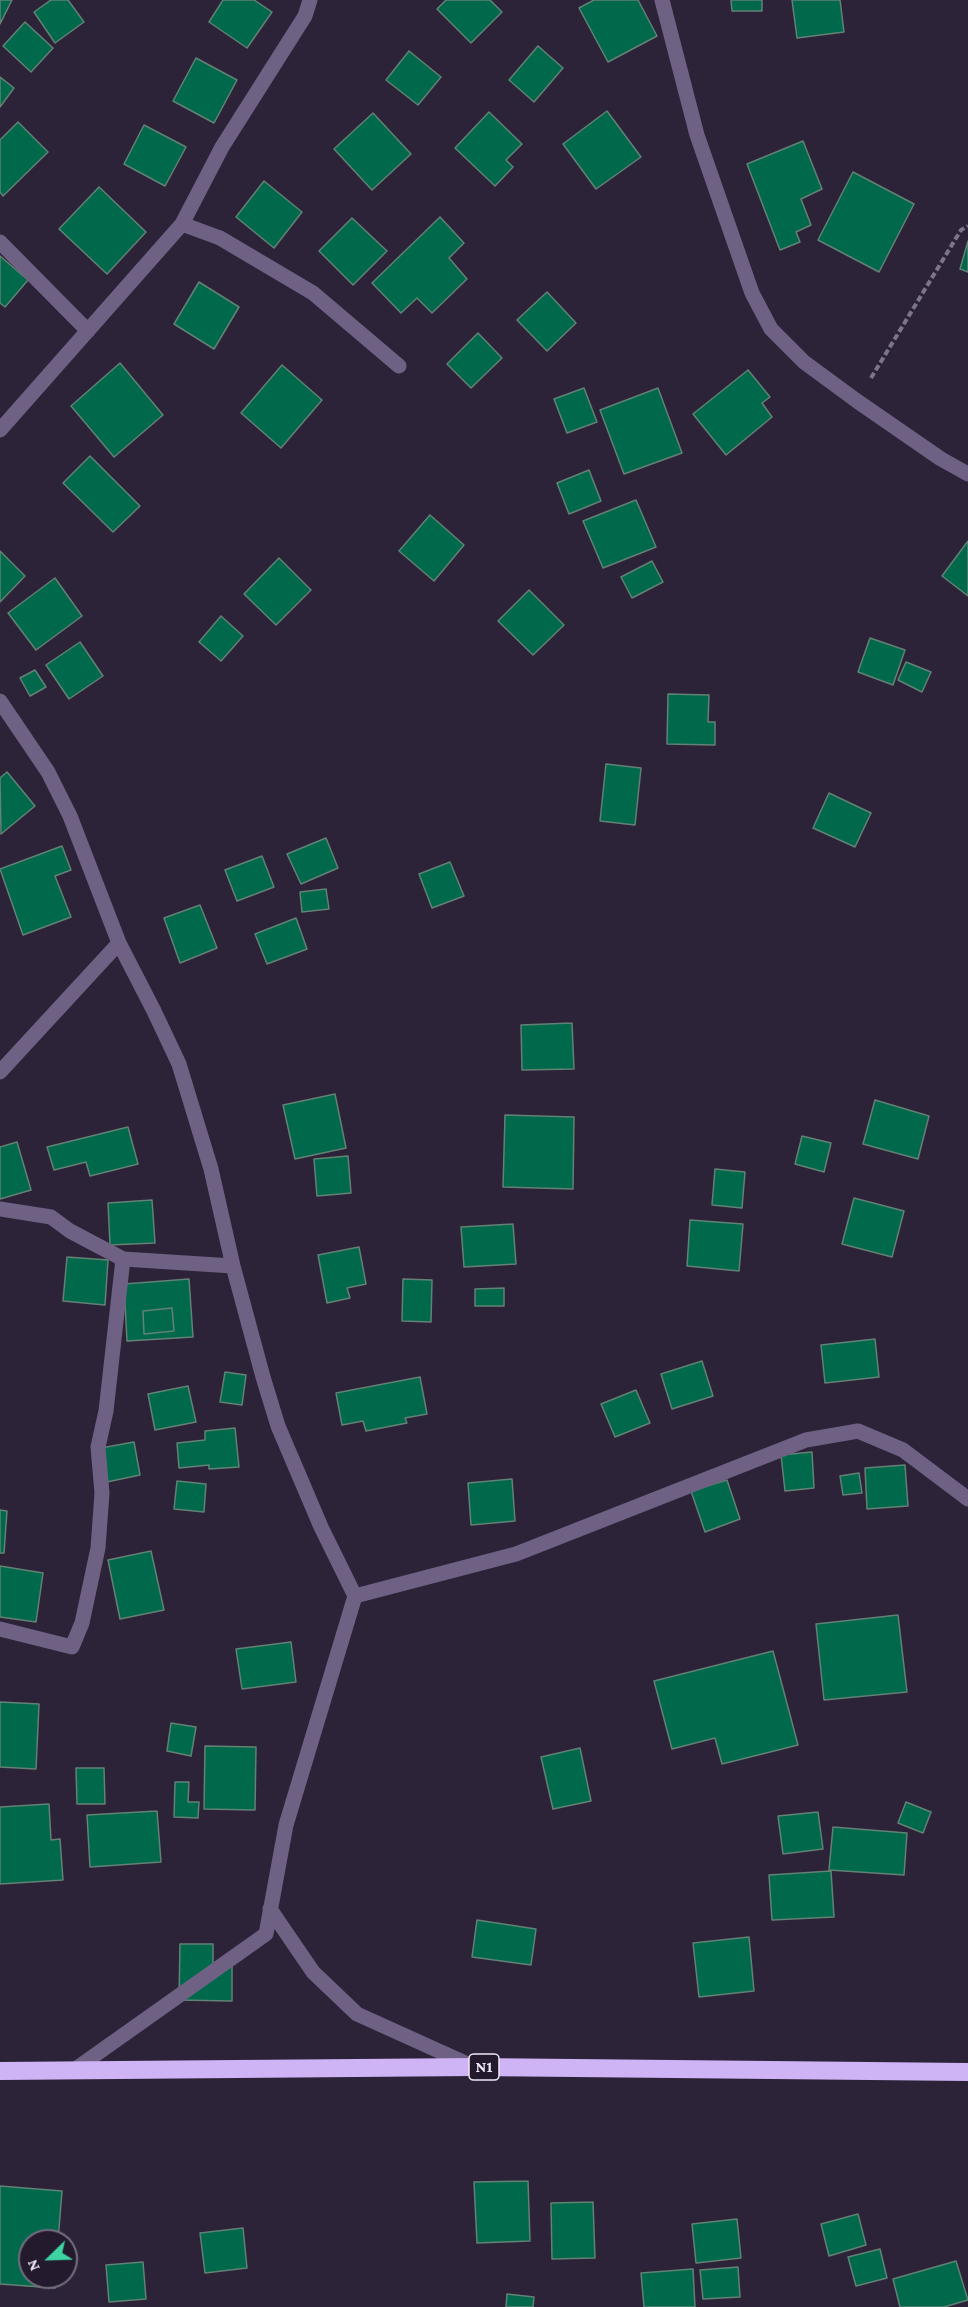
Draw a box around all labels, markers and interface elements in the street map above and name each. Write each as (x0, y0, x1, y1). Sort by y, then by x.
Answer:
road number: N1 (469, 2054, 499, 2080)
north arrow (18, 2229, 78, 2289)
text: N (23, 2257, 43, 2274)

